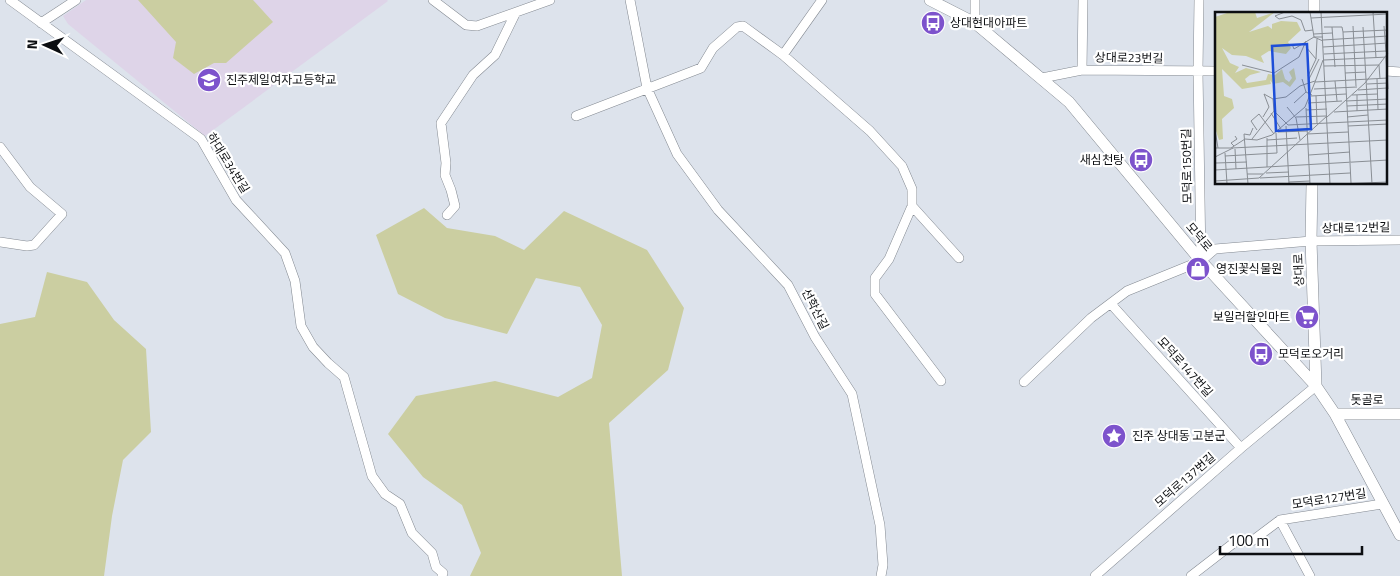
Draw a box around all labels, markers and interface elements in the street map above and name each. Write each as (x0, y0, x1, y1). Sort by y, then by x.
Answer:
bus stop icon: 상대현대아파트 (920, 10, 946, 36)
inset map (1215, 12, 1388, 185)
place label: 상대현대아파트 (950, 13, 1027, 32)
north arrow (20, 20, 70, 70)
text: N (21, 39, 42, 50)
street label: 상대로23번길 (1095, 47, 1163, 68)
school or university icon: 진주제일여자고등학교 (196, 67, 222, 93)
place label: 진주제일여자고등학교 (226, 70, 336, 89)
street label: 모덕로150번길 (1176, 128, 1197, 204)
street label: 하대로34번길 (202, 129, 255, 197)
bus stop icon: 새심천탕 (1128, 147, 1154, 173)
place label: 새심천탕 (1080, 150, 1124, 169)
street label: 상대로12번길 (1322, 217, 1390, 238)
street label: 모덕로 (1181, 218, 1217, 255)
street label: 상대로 (1288, 253, 1309, 287)
shop icon: 영진꽃식물원 (1185, 256, 1211, 282)
place label: 영진꽃식물원 (1216, 259, 1282, 278)
street label: 선학산길 (797, 285, 834, 333)
supermarket icon: 보일러할인마트 (1294, 304, 1320, 330)
place label: 보일러할인마트 (1213, 307, 1290, 326)
street label: 모덕로147번길 (1153, 332, 1218, 401)
bus stop icon: 모덕로오거리 (1248, 341, 1274, 367)
place label: 모덕로오거리 (1278, 344, 1344, 363)
street label: 돗골로 (1350, 390, 1384, 409)
place icon: 진주 상대동 고분군 (1101, 423, 1127, 449)
place label: 진주 상대동 고분군 (1132, 426, 1226, 445)
street label: 모덕로137번길 (1150, 448, 1219, 512)
street label: 모덕로127번길 (1290, 483, 1368, 514)
scale bar (1220, 524, 1362, 556)
text: 100 m (1228, 529, 1269, 552)

